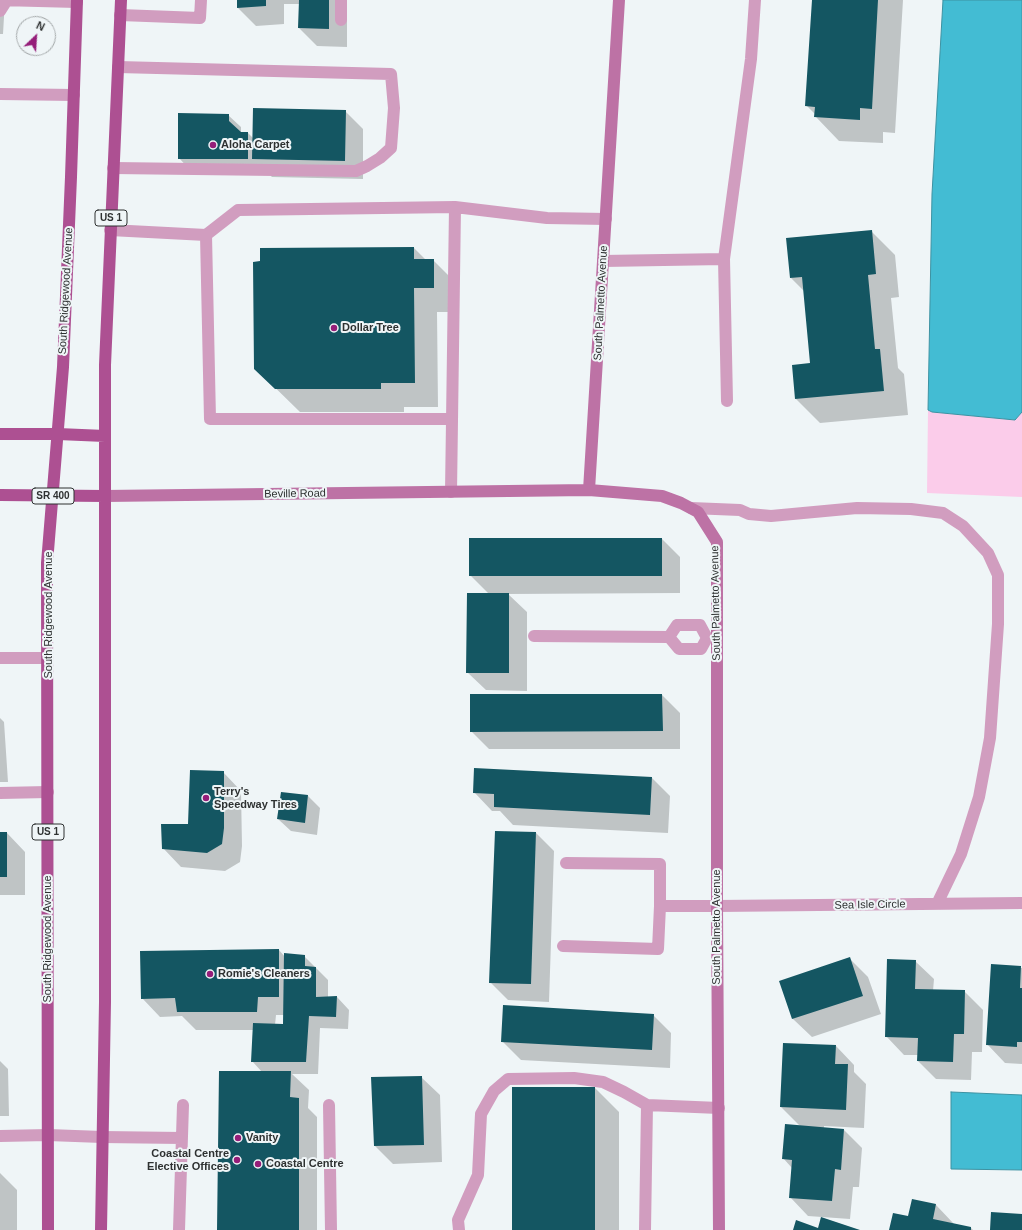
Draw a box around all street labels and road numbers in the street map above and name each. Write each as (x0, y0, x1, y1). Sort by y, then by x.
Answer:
road number: US 1 (95, 210, 127, 226)
street label: South Ridgewood Avenue (56, 227, 76, 355)
street label: South Palmetto Avenue (591, 245, 611, 361)
street label: Beville Road (264, 487, 326, 501)
road number: SR 400 (32, 488, 74, 504)
street label: South Palmetto Avenue (708, 545, 724, 661)
street label: South Ridgewood Avenue (42, 551, 56, 679)
road number: US 1 (32, 824, 64, 840)
street label: South Palmetto Avenue (710, 869, 724, 985)
street label: South Ridgewood Avenue (41, 875, 55, 1003)
street label: Sea Isle Circle (834, 898, 906, 912)

